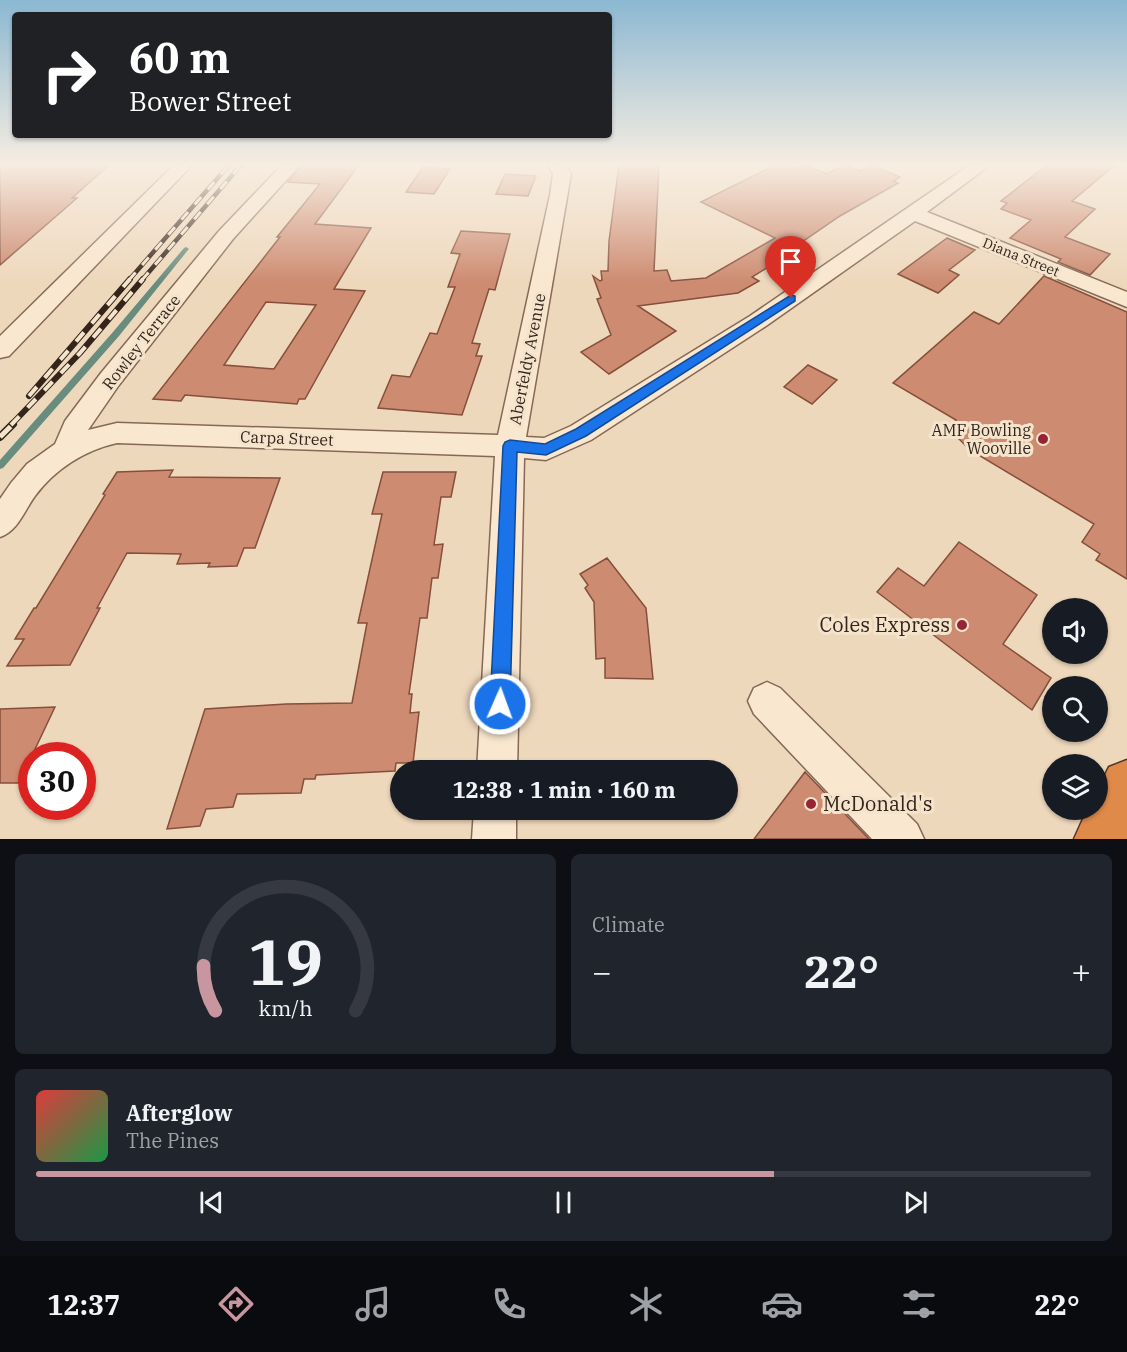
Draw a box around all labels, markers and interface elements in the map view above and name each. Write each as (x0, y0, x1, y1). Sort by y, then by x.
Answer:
text: 60 m (129, 30, 230, 85)
icon: right (30, 36, 108, 114)
text: Bower Street (129, 83, 291, 118)
street label: Diana Street (980, 233, 1062, 281)
pin (765, 236, 816, 298)
icon: arrive (774, 245, 807, 278)
street label: Rowley Terrace (98, 290, 184, 394)
street label: Aberfeldy Avenue (504, 292, 550, 426)
place label: AMF Bowling Wooville (932, 420, 1031, 458)
street label: Carpa Street (240, 426, 334, 450)
marker: AMF Bowling Wooville (1036, 432, 1050, 446)
map controls (1042, 598, 1108, 820)
button: sound (1042, 598, 1108, 664)
place label: Coles Express (820, 611, 950, 638)
marker: Coles Express (955, 618, 969, 632)
position arrow (468, 672, 532, 736)
button: search (1042, 676, 1108, 742)
speed limit sign: 30 (18, 742, 96, 820)
button: layers (1042, 754, 1108, 820)
text: 12:38 · 1 min · 160 m (452, 775, 676, 804)
place label: McDonald's (823, 790, 933, 817)
marker: McDonald's (804, 797, 818, 811)
text: Climate (592, 911, 665, 938)
text: 19 (248, 921, 323, 1002)
text: 22° (804, 942, 879, 1000)
text: − (592, 950, 612, 993)
text: + (1071, 950, 1091, 993)
text: km/h (258, 994, 313, 1022)
text: Afterglow (126, 1098, 233, 1127)
text: The Pines (126, 1127, 219, 1154)
icon: previous (195, 1186, 228, 1219)
icon: pause (547, 1186, 580, 1219)
icon: next (899, 1186, 932, 1219)
icon: directions (215, 1283, 257, 1325)
icon: music (352, 1283, 394, 1325)
icon: phone (488, 1283, 530, 1325)
icon: climate (625, 1283, 667, 1325)
icon: car (761, 1283, 803, 1325)
icon: filters (898, 1283, 940, 1325)
text: 12:37 (47, 1287, 120, 1322)
text: 22° (1035, 1287, 1080, 1322)

